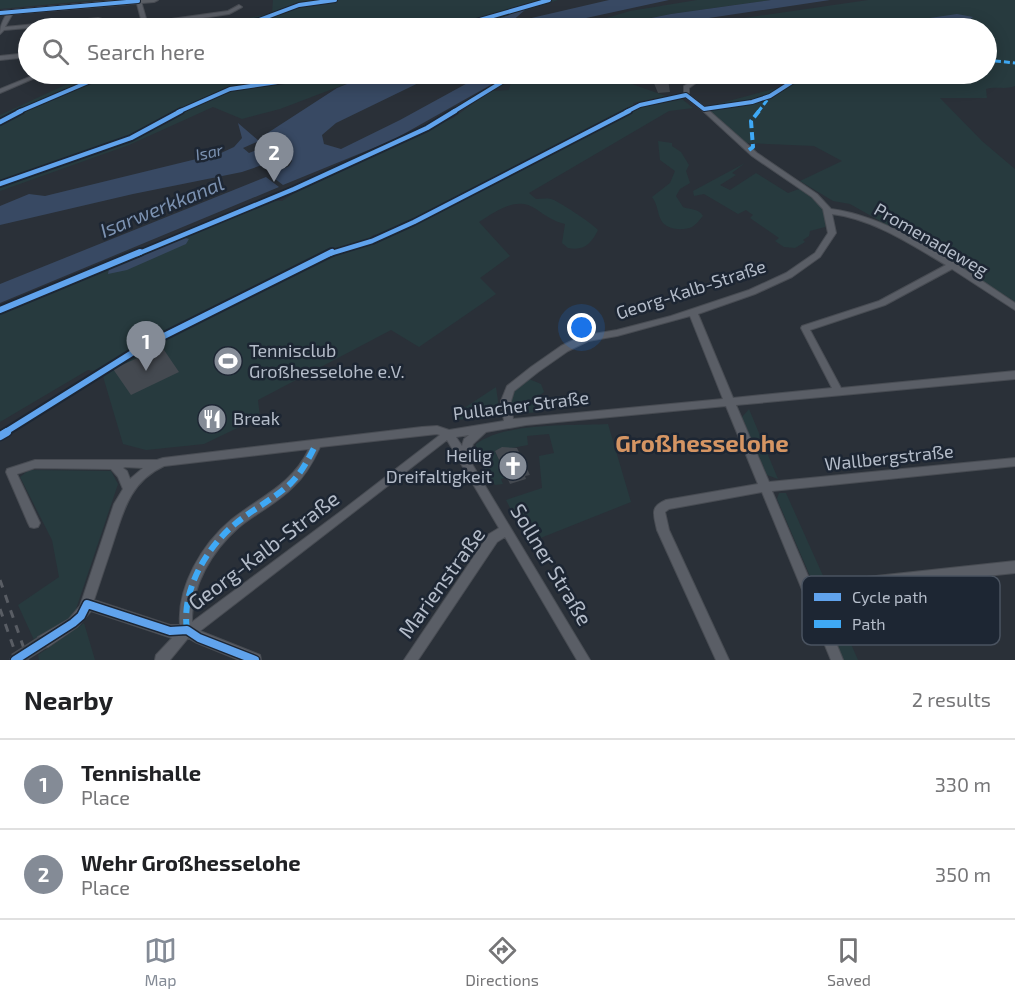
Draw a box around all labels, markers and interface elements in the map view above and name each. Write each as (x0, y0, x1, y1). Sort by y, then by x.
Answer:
search box (18, 18, 997, 84)
icon: search (39, 35, 72, 68)
text: Search here (87, 38, 205, 64)
pin: 2 (254, 132, 294, 182)
water label: Isar (193, 139, 225, 164)
water label: Isarwerkkanal (96, 170, 227, 242)
street label: Promenadeweg (871, 198, 992, 281)
street label: Georg-Kalb-Straße (613, 254, 768, 324)
your location (567, 313, 596, 342)
pin: 1 (126, 322, 166, 371)
place label: Tennisclub Großhesselohe e.V. (249, 339, 405, 382)
sports icon: Tennisclub Großhesselohe e.V. (212, 345, 244, 377)
street label: Pullacher Straße (452, 386, 590, 424)
restaurant icon: Break (196, 403, 228, 435)
place label: Break (233, 407, 280, 429)
district label: Großhesselohe (615, 428, 789, 457)
street label: Wallbergstraße (823, 439, 954, 475)
place label: Heilig Dreifaltigkeit (386, 444, 492, 487)
church icon: Heilig Dreifaltigkeit (497, 450, 529, 482)
street label: Georg-Kalb-Straße (183, 485, 343, 615)
street label: Sollner Straße (506, 499, 598, 630)
street label: Marienstraße (392, 522, 489, 643)
legend (802, 576, 1000, 645)
text: Cycle path (852, 587, 928, 606)
text: Path (852, 614, 886, 633)
text: Nearby (24, 684, 113, 715)
text: 2 results (912, 687, 991, 711)
text: Tennishalle (81, 759, 201, 785)
text: 1 (39, 772, 48, 796)
text: 330 m (935, 772, 991, 796)
text: Place (81, 785, 130, 809)
text: Wehr Großhesselohe (81, 849, 301, 875)
text: 2 (38, 862, 49, 886)
text: 350 m (935, 862, 991, 886)
text: Place (81, 875, 130, 899)
tab: Map (144, 934, 177, 989)
tab: Directions (465, 934, 539, 989)
tab: Saved (827, 934, 871, 989)

